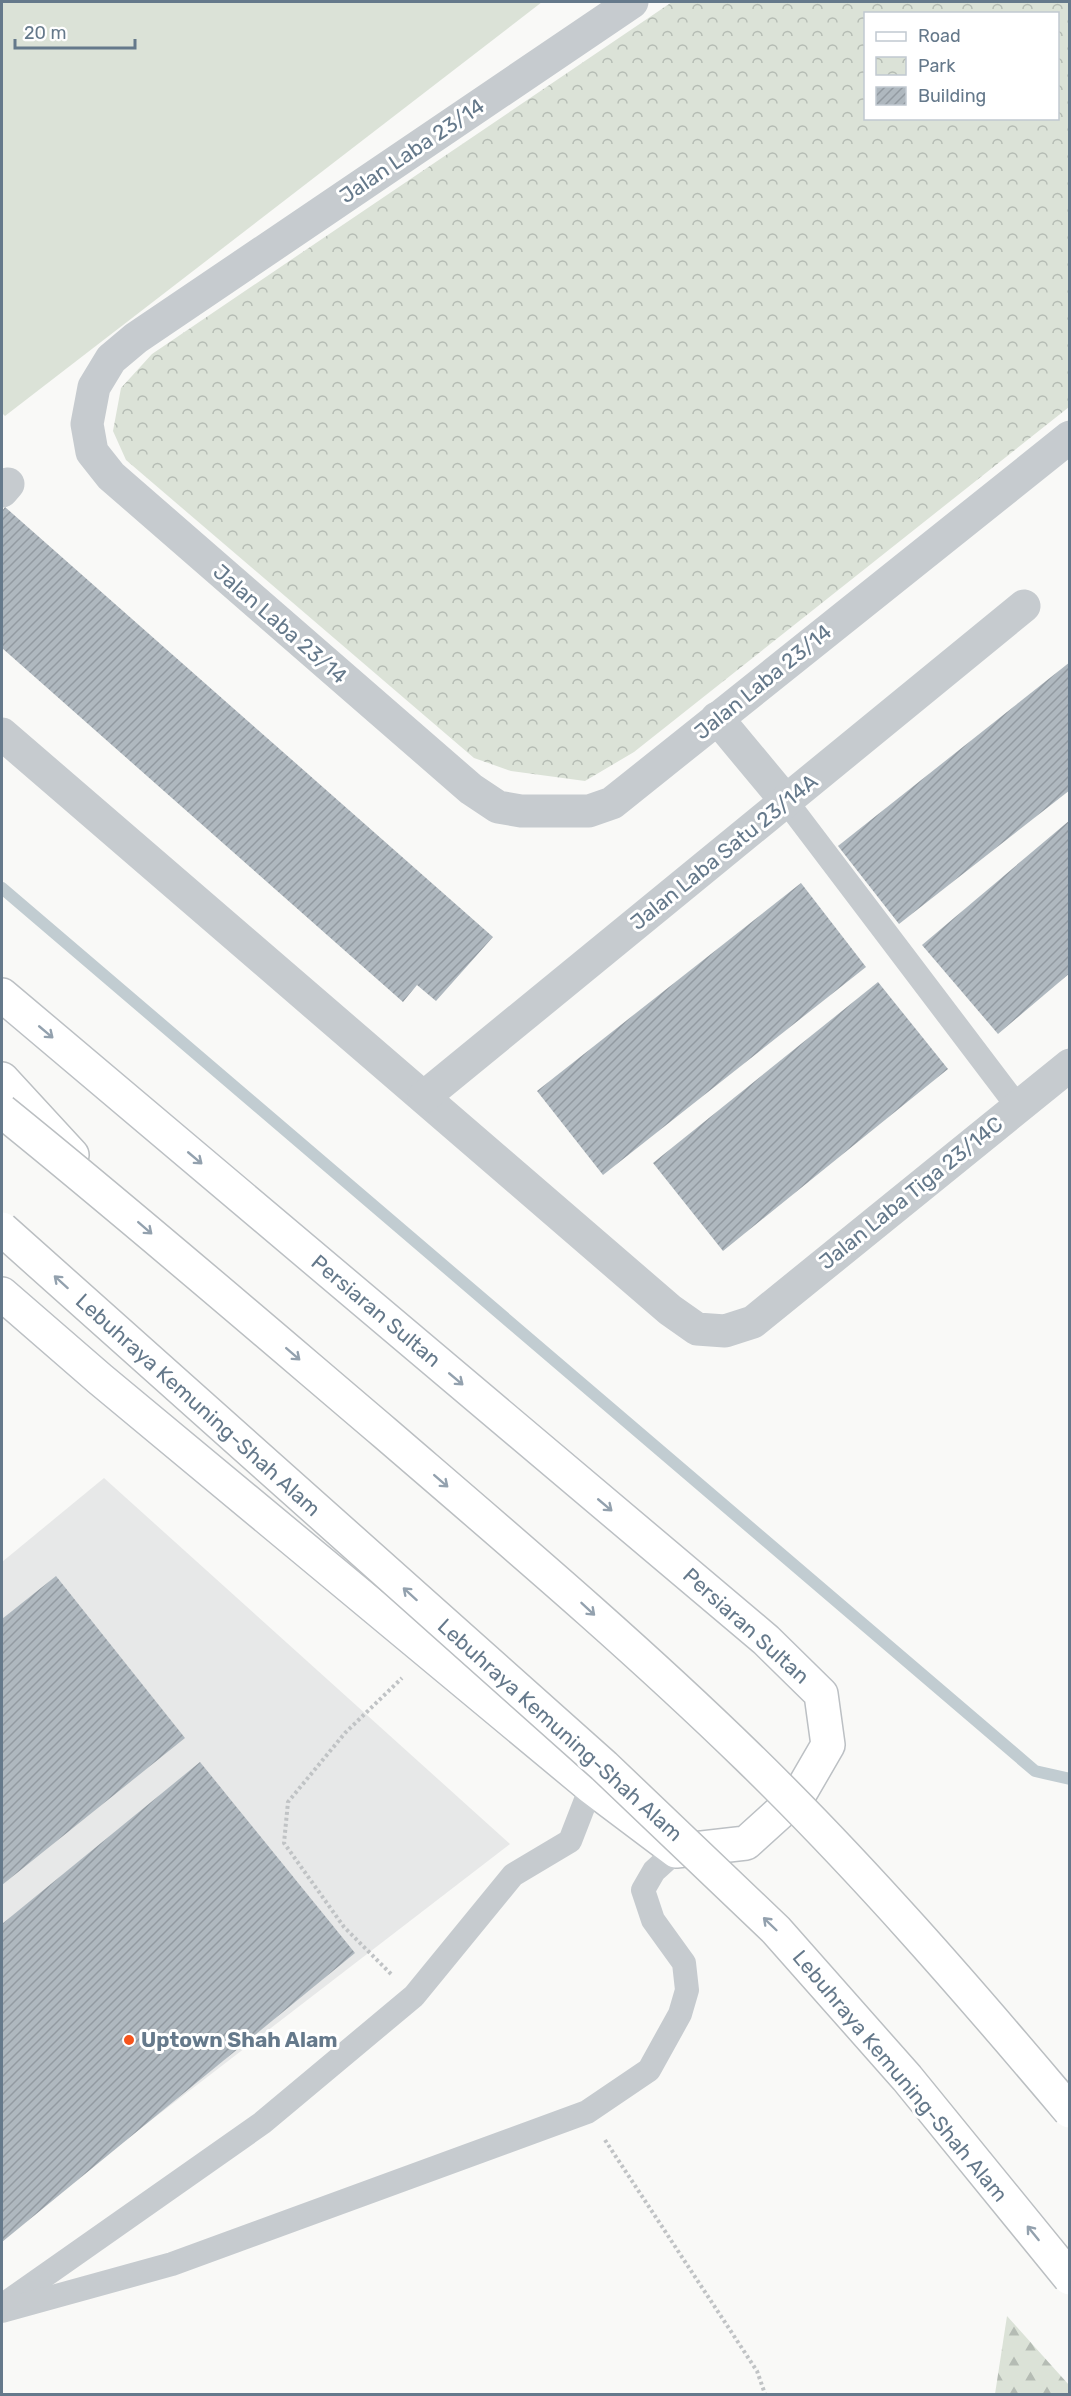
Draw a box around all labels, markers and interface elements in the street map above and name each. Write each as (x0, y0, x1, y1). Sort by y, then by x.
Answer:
scale bar (15, 12, 135, 50)
legend (864, 12, 1059, 120)
text: 20 m (24, 22, 66, 44)
text: Road (918, 25, 961, 47)
text: Park (918, 55, 956, 77)
text: Building (918, 85, 986, 107)
street label: Jalan Laba 23/14 (335, 93, 489, 208)
street label: Jalan Laba 23/14 (208, 559, 352, 688)
street label: Jalan Laba 23/14 (689, 619, 836, 744)
street label: Jalan Laba Satu 23/14A (625, 768, 822, 935)
one-way arrow (38, 1026, 54, 1039)
street label: Jalan Laba Tiga 23/14C (814, 1111, 1007, 1274)
one-way arrow (187, 1151, 202, 1165)
one-way arrow (137, 1221, 153, 1234)
street label: Persiaran Sultan (307, 1249, 446, 1372)
one-way arrow (53, 1275, 68, 1289)
street label: Lebuhraya Kemuning-Shah Alam (71, 1288, 326, 1521)
one-way arrow (285, 1348, 301, 1361)
one-way arrow (448, 1372, 463, 1386)
one-way arrow (433, 1474, 448, 1488)
one-way arrow (597, 1498, 612, 1512)
street label: Persiaran Sultan (678, 1562, 815, 1689)
one-way arrow (403, 1587, 418, 1601)
one-way arrow (580, 1602, 595, 1616)
street label: Lebuhraya Kemuning-Shah Alam (433, 1613, 688, 1846)
one-way arrow (762, 1917, 777, 1932)
street label: Lebuhraya Kemuning-Shah Alam (788, 1945, 1013, 2207)
place label: Uptown Shah Alam (141, 2027, 338, 2052)
marker: Uptown Shah Alam (122, 2033, 136, 2047)
one-way arrow (1026, 2225, 1039, 2241)

